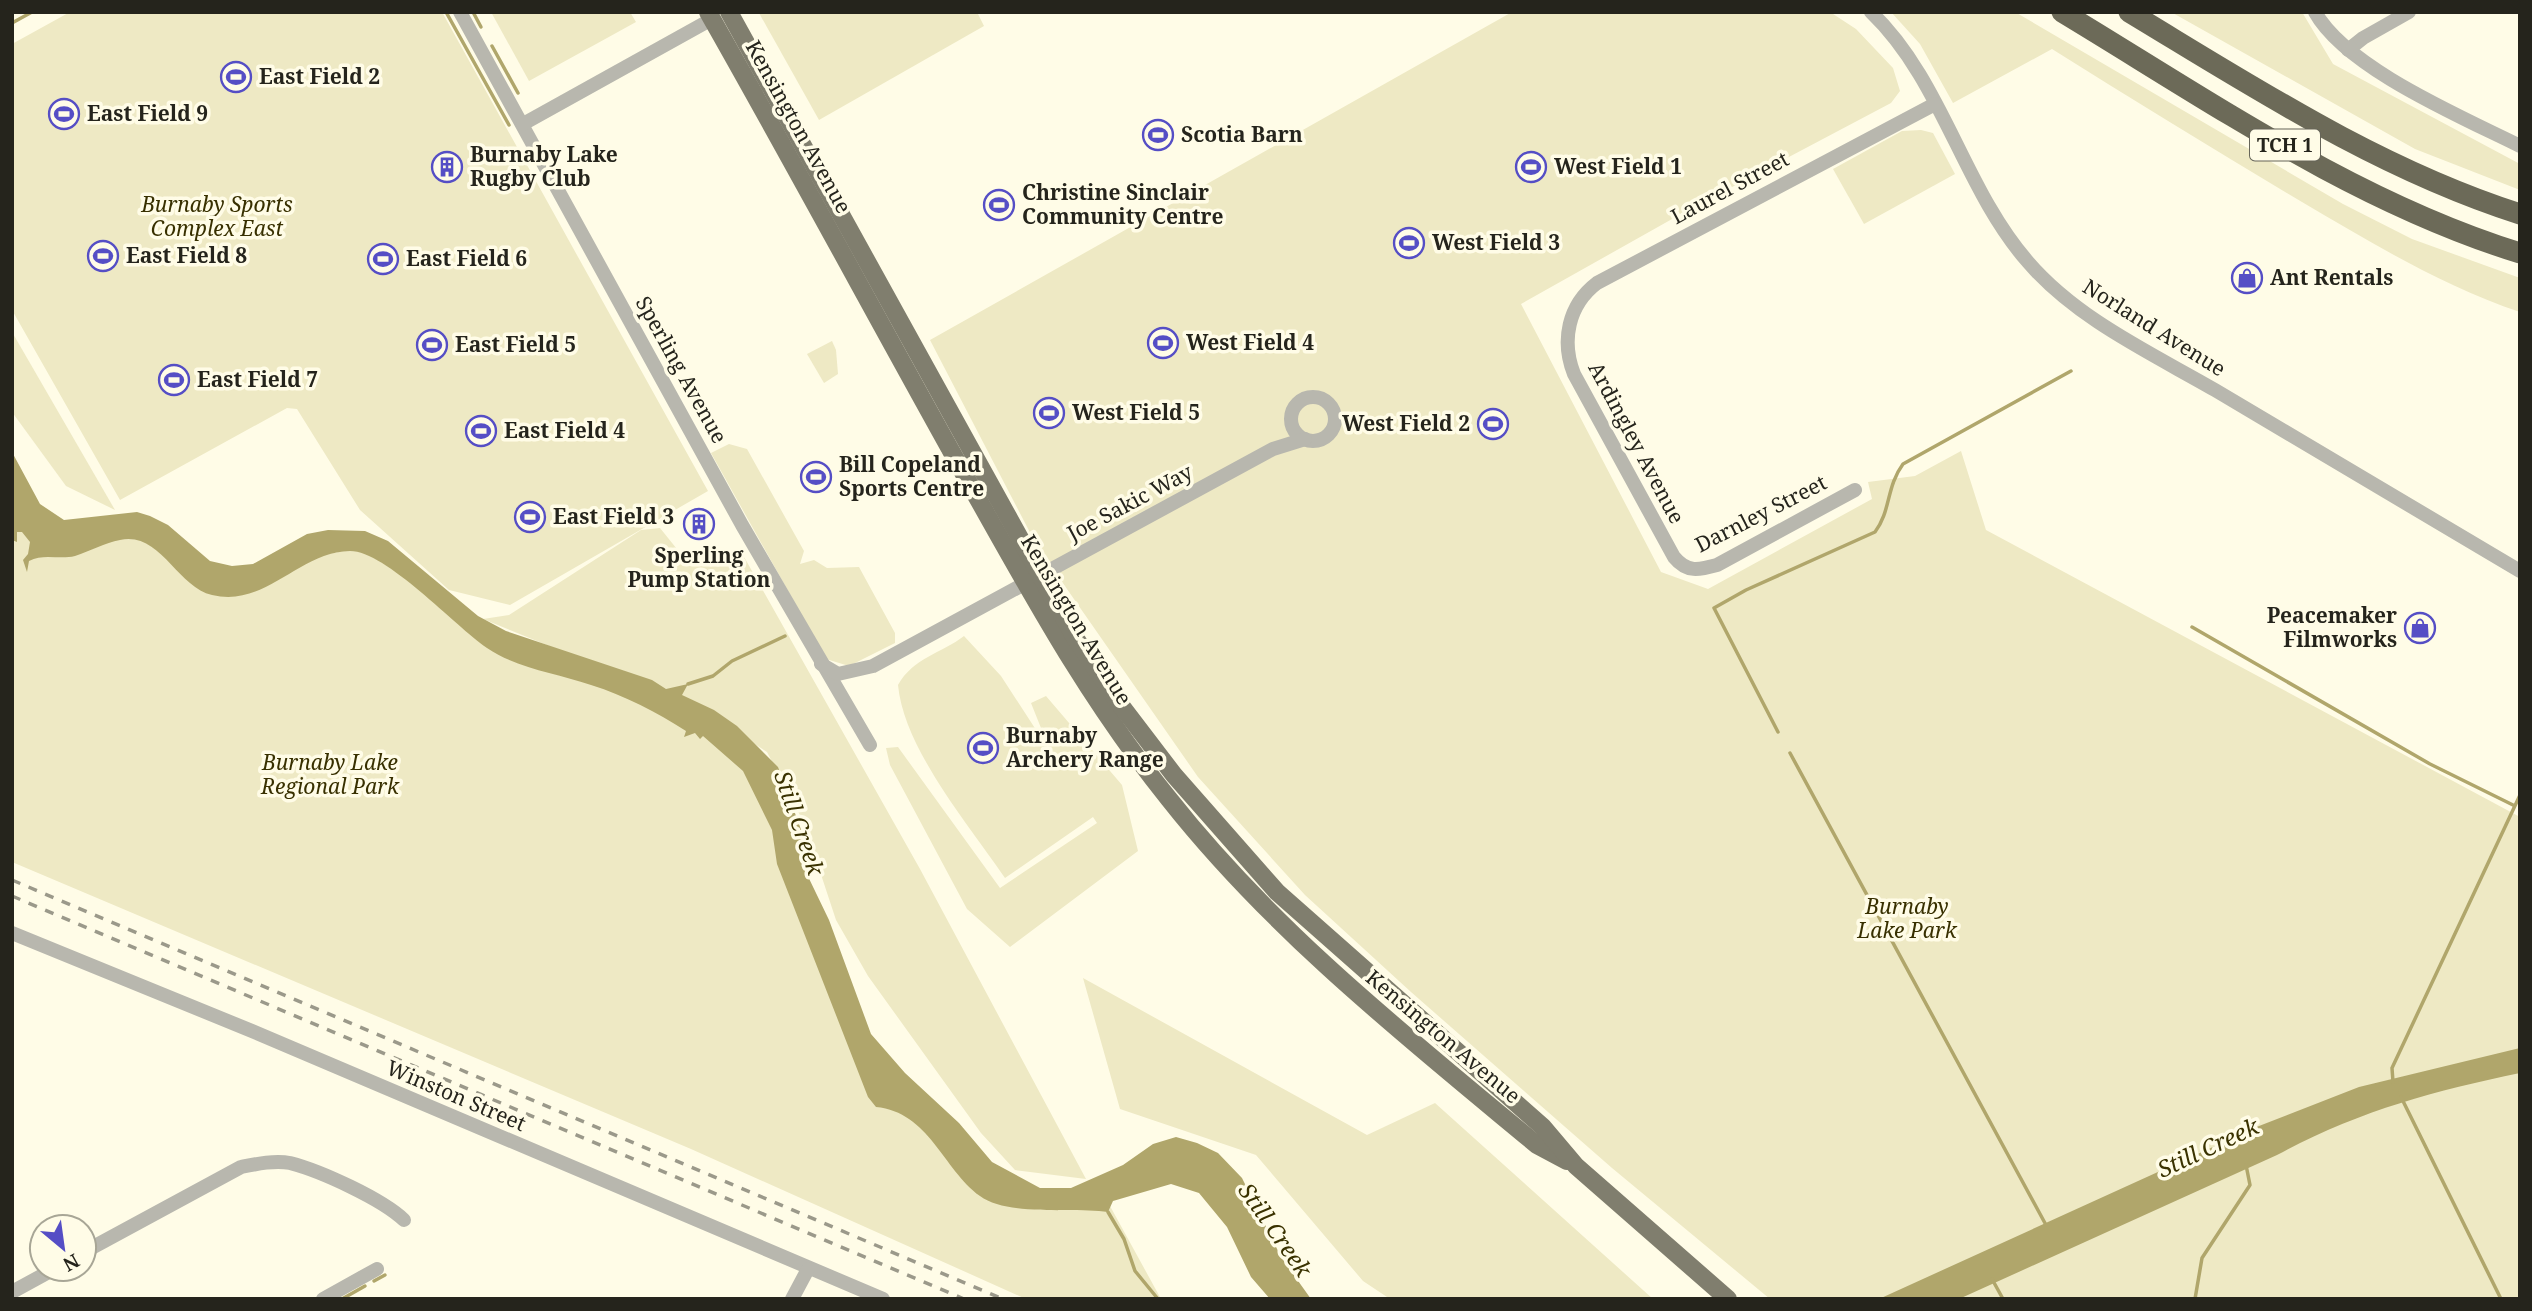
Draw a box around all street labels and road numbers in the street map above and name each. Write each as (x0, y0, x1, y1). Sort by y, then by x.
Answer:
street label: Kensington Avenue (740, 35, 858, 218)
road number: TCH 1 (2250, 130, 2320, 160)
street label: Laurel Street (1666, 144, 1793, 230)
street label: Norland Avenue (2078, 272, 2231, 382)
street label: Sperling Avenue (630, 291, 734, 448)
street label: Ardingley Avenue (1582, 357, 1691, 528)
street label: Joe Sakic Way (1061, 457, 1197, 547)
street label: Darnley Street (1690, 468, 1831, 558)
street label: Kensington Avenue (1015, 529, 1139, 710)
street label: Kensington Avenue (1360, 963, 1527, 1109)
street label: Winston Street (382, 1053, 530, 1137)

